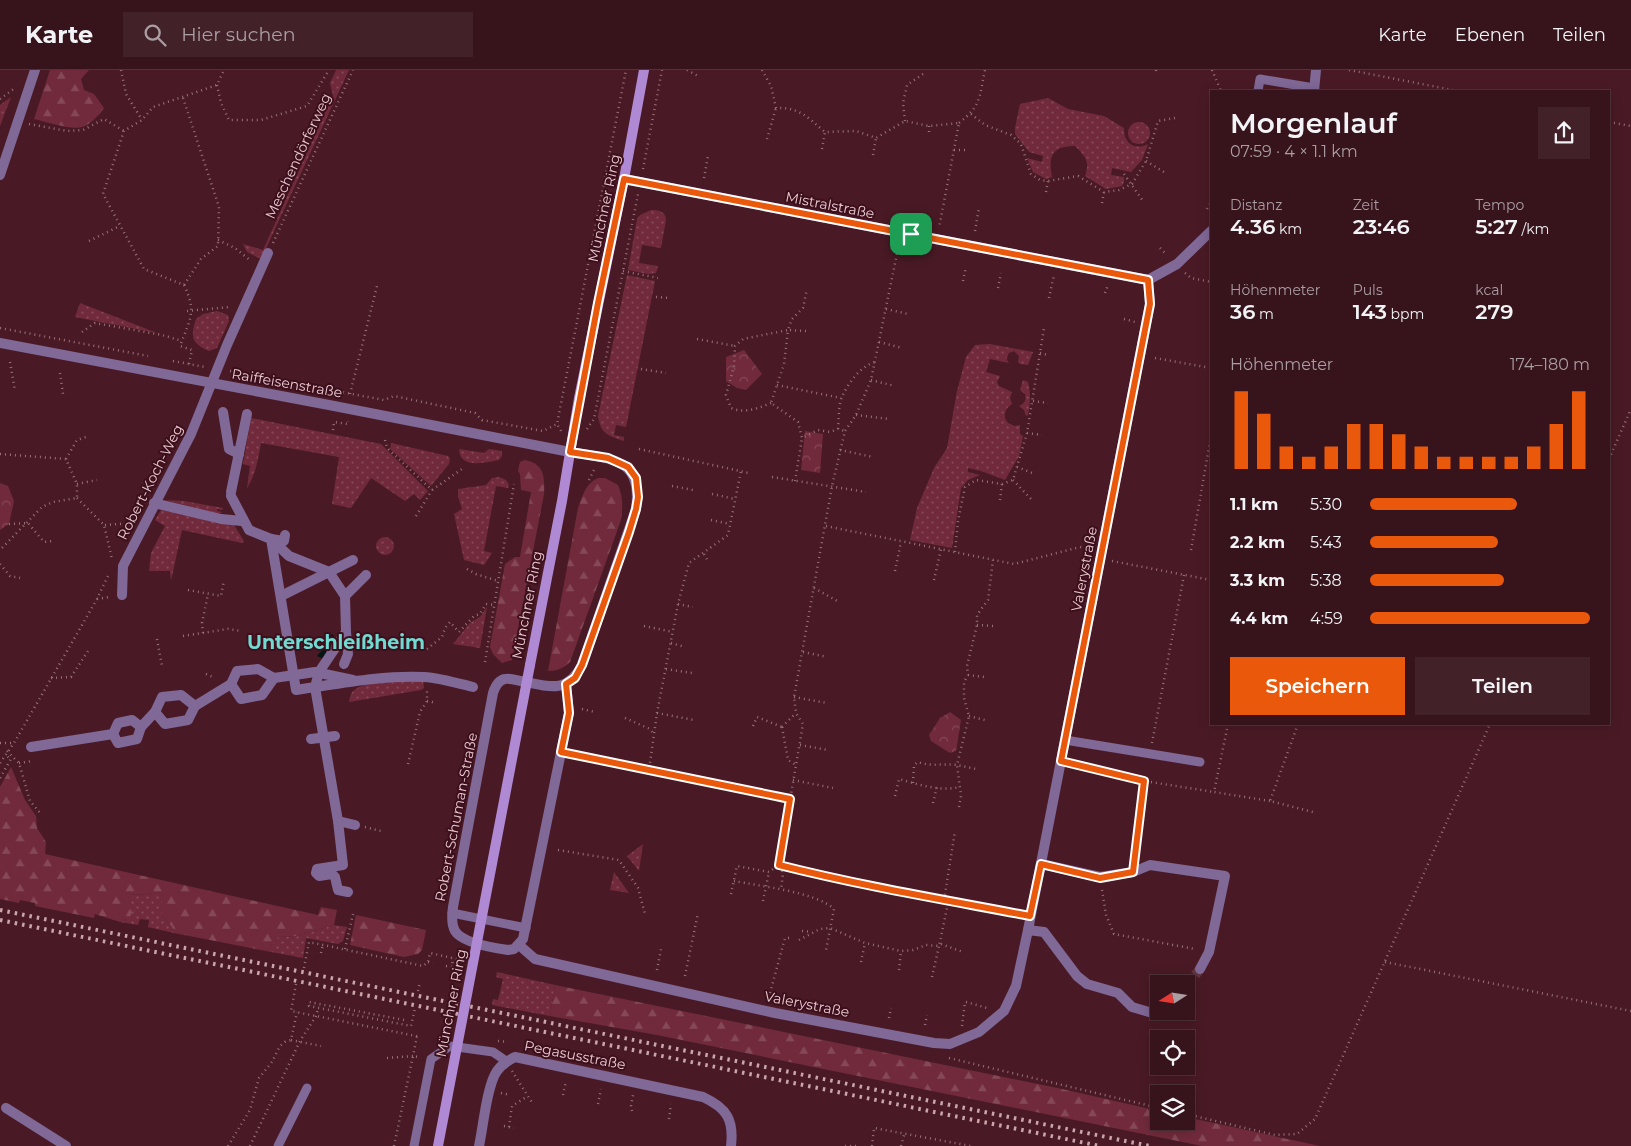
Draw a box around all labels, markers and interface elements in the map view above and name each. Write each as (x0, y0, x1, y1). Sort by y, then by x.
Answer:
search box (123, 12, 473, 57)
text: Karte (25, 20, 93, 49)
icon: search (141, 21, 169, 49)
text: Hier suchen (181, 23, 296, 46)
text: Karte (1378, 24, 1427, 46)
text: Ebenen (1455, 24, 1525, 46)
text: Teilen (1553, 24, 1606, 46)
street label: Meschendörferweg (261, 90, 335, 222)
text: Morgenlauf (1230, 106, 1397, 140)
button: share (1538, 107, 1590, 159)
text: 07:59 · 4 × 1.1 km (1230, 142, 1358, 161)
street label: Münchner Ring (584, 153, 624, 263)
street label: Mistralstraße (784, 188, 876, 222)
text: Distanz (1230, 196, 1282, 214)
text: Zeit (1353, 196, 1379, 214)
text: Tempo (1475, 196, 1524, 214)
pin (890, 213, 932, 255)
text: 4.36 (1230, 214, 1275, 239)
text: 23:46 (1353, 214, 1410, 239)
text: 5:27 (1475, 214, 1518, 239)
icon: arrive (897, 220, 925, 248)
text: km (1275, 220, 1302, 238)
text: /km (1518, 220, 1549, 238)
text: Höhenmeter (1230, 281, 1320, 299)
text: Puls (1353, 281, 1383, 299)
text: kcal (1475, 281, 1503, 299)
text: 36 (1230, 299, 1255, 324)
text: 143 (1353, 299, 1387, 324)
text: 279 (1475, 299, 1514, 324)
text: m (1255, 305, 1274, 323)
text: bpm (1387, 305, 1424, 323)
text: Höhenmeter (1230, 355, 1333, 374)
text: 174–180 m (1510, 355, 1590, 374)
street label: Raiffeisenstraße (230, 364, 344, 402)
street label: Robert-Koch-Weg (113, 421, 187, 543)
text: 1.1 km (1230, 495, 1278, 514)
text: 5:30 (1310, 495, 1342, 514)
street label: Valerystraße (1067, 525, 1101, 613)
text: 2.2 km (1230, 533, 1285, 552)
text: 5:43 (1310, 533, 1342, 552)
street label: Münchner Ring (508, 549, 546, 661)
text: 3.3 km (1230, 571, 1285, 590)
text: 5:38 (1310, 571, 1342, 590)
text: 4.4 km (1230, 609, 1288, 628)
text: 4:59 (1310, 609, 1343, 628)
district label: Unterschleißheim (247, 631, 425, 654)
button: Speichern (1230, 657, 1405, 715)
button: Teilen (1415, 657, 1590, 715)
street label: Robert-Schuman-Straße (431, 731, 481, 903)
street label: Münchner Ring (432, 947, 470, 1059)
north arrow (1150, 975, 1195, 1020)
map controls (1150, 975, 1195, 1130)
street label: Valerystraße (763, 987, 851, 1021)
button: locate (1150, 1030, 1195, 1075)
street label: Pegasusstraße (523, 1036, 627, 1074)
button: layers (1150, 1085, 1195, 1130)

